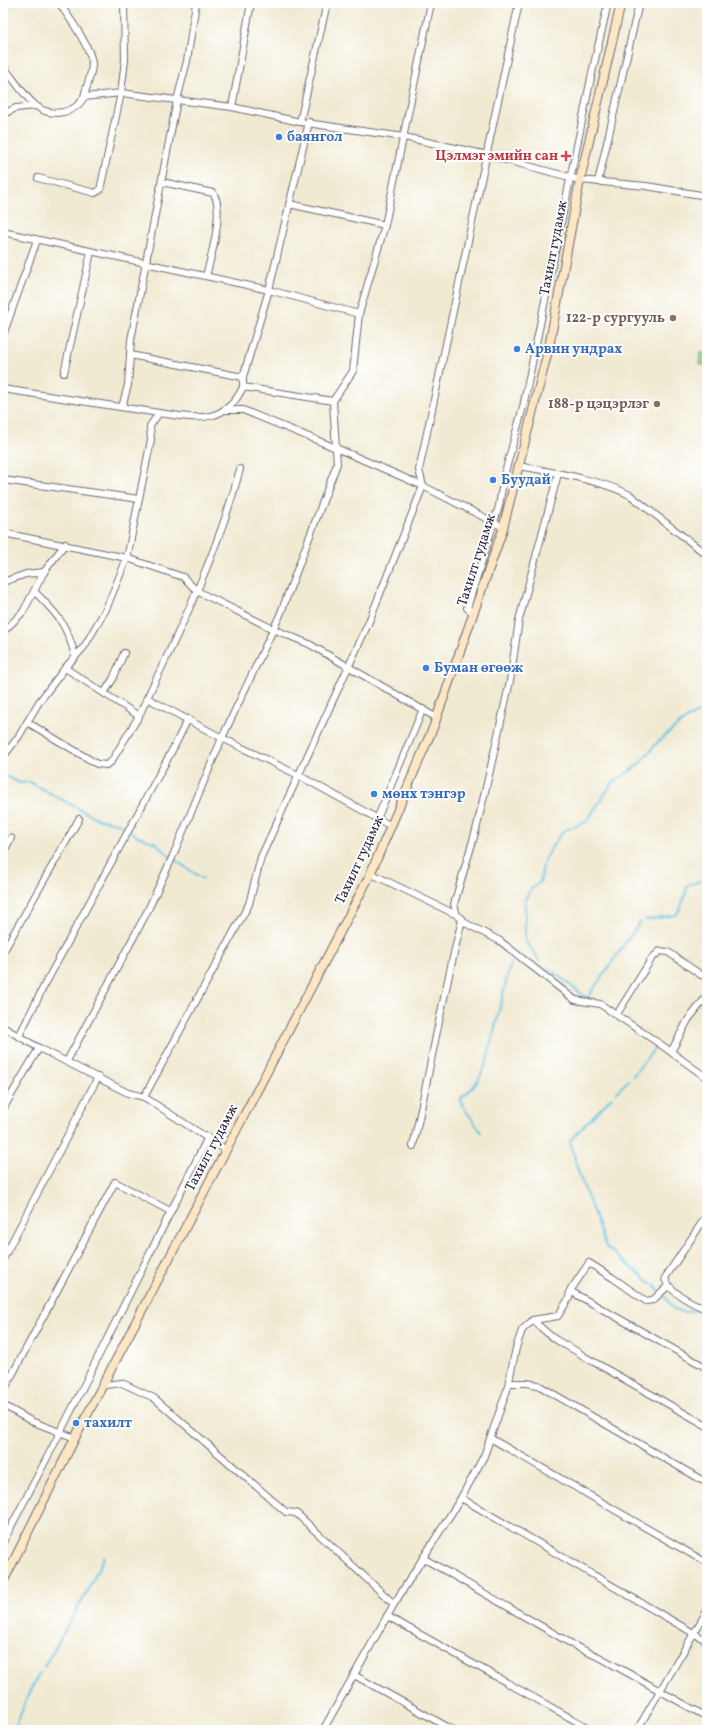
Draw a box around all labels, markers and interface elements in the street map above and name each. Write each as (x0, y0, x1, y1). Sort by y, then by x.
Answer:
place label: баянгол (287, 128, 342, 147)
marker: баянгол (274, 132, 284, 142)
place label: Цэлмэг эмийн сан (435, 147, 558, 166)
marker: Цэлмэг эмийн сан (561, 151, 571, 161)
street label: Тахилт гудамж (535, 199, 573, 297)
place label: 122-р сургууль (566, 309, 665, 328)
marker: 122-р сургууль (668, 313, 678, 323)
place label: Арвин ундрах (525, 340, 622, 359)
marker: Арвин ундрах (512, 344, 522, 354)
place label: 188-р цэцэрлэг (548, 395, 649, 414)
marker: 188-р цэцэрлэг (652, 399, 662, 409)
place label: Буудай (501, 471, 551, 490)
marker: Буудай (488, 475, 498, 485)
street label: Тахилт гудамж (453, 511, 501, 609)
place label: Буман өгөөж (434, 659, 523, 678)
marker: Буман өгөөж (421, 663, 431, 673)
place label: мөнх тэнгэр (382, 785, 466, 804)
marker: мөнх тэнгэр (369, 789, 379, 799)
street label: Тахилт гудамж (331, 812, 389, 908)
street label: Тахилт гудамж (181, 1101, 243, 1195)
place label: тахилт (84, 1414, 132, 1433)
marker: тахилт (71, 1418, 81, 1428)

